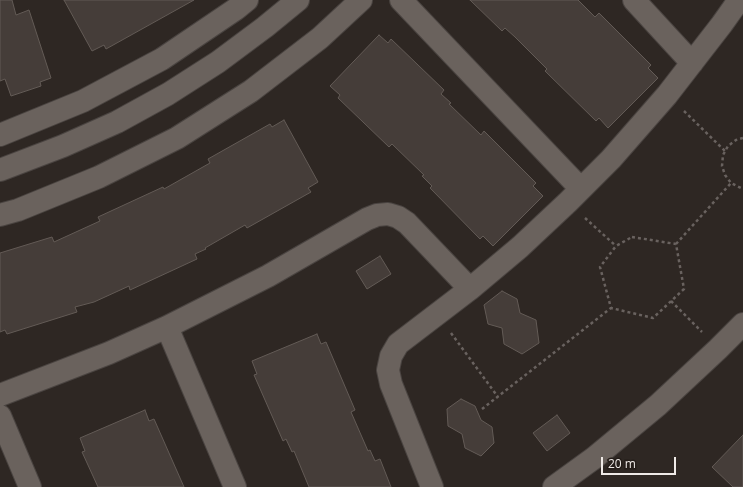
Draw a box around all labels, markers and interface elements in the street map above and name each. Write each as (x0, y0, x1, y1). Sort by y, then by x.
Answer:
scale bar (603, 449, 678, 475)
text: 20 m (608, 455, 636, 472)

